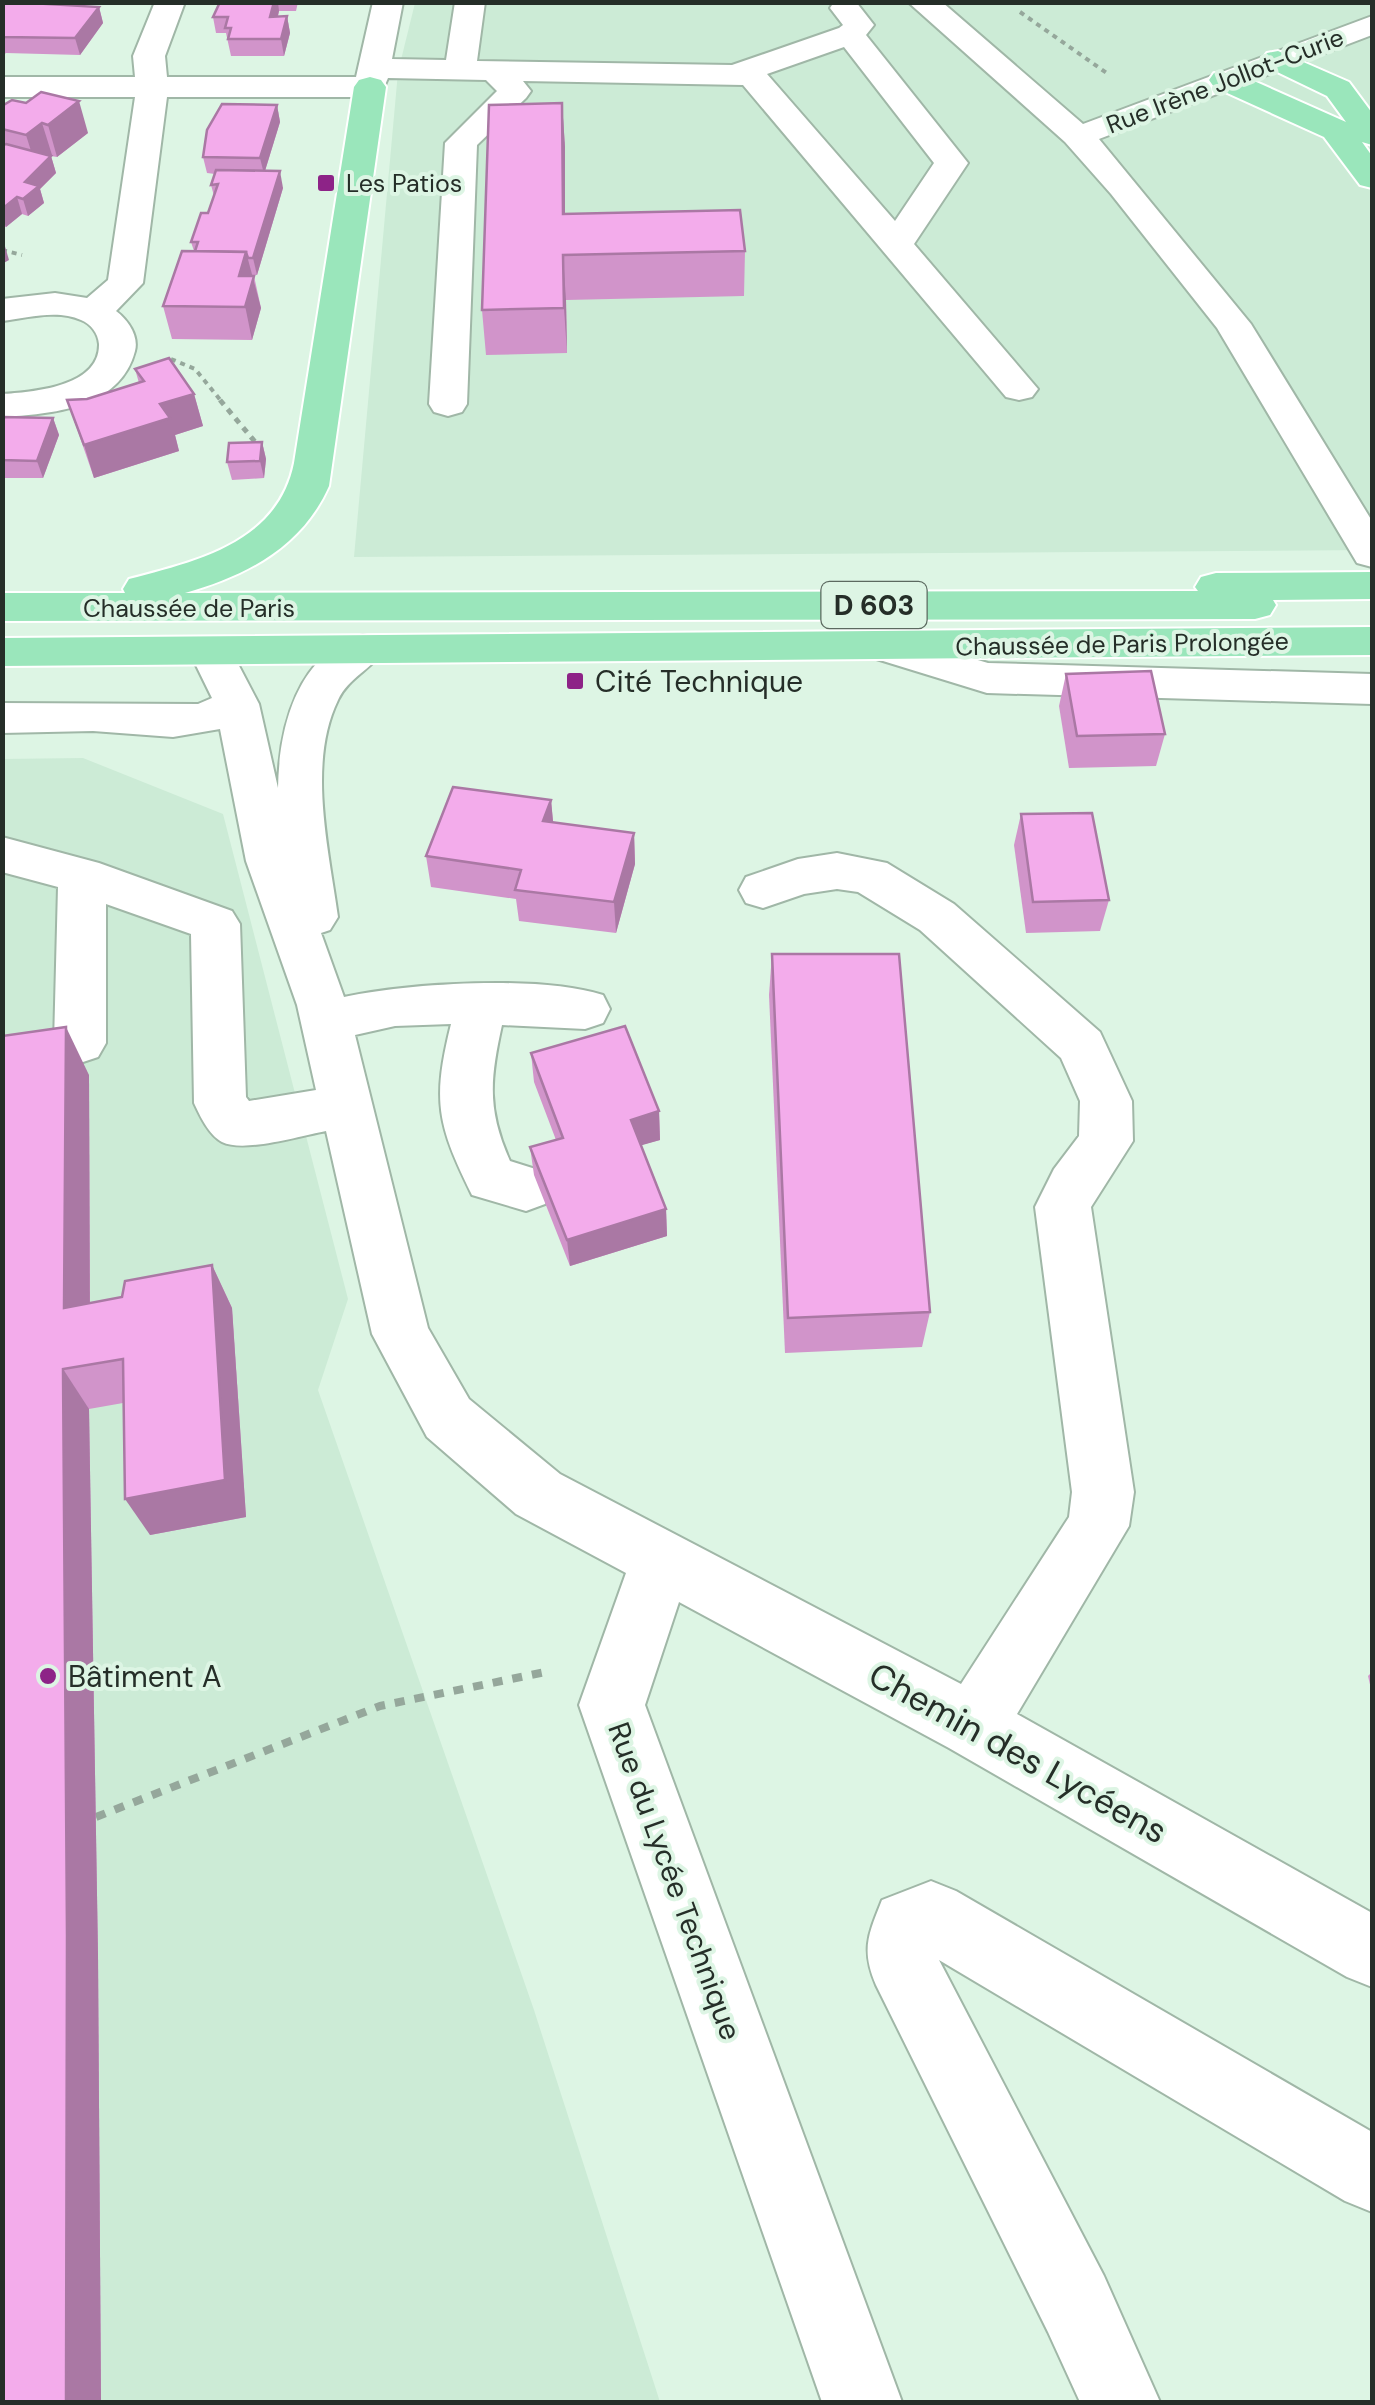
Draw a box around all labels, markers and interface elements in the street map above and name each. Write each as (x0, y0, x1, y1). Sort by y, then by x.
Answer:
street label: Rue Irène Jollot-Curie (1101, 20, 1349, 142)
place label: Les Patios (346, 167, 462, 200)
marker: Les Patios (315, 172, 337, 194)
road number: D 603 (822, 582, 926, 628)
street label: Chaussée de Paris (83, 592, 295, 625)
street label: Chaussée de Paris Prolongée (955, 625, 1289, 663)
place label: Cité Technique (595, 662, 803, 701)
marker: Cité Technique (564, 670, 586, 692)
street label: Chemin des Lycéens (861, 1652, 1175, 1854)
place label: Bâtiment A (68, 1657, 222, 1696)
marker: Bâtiment A (37, 1665, 59, 1687)
street label: Rue du Lycée Technique (599, 1717, 751, 2045)

